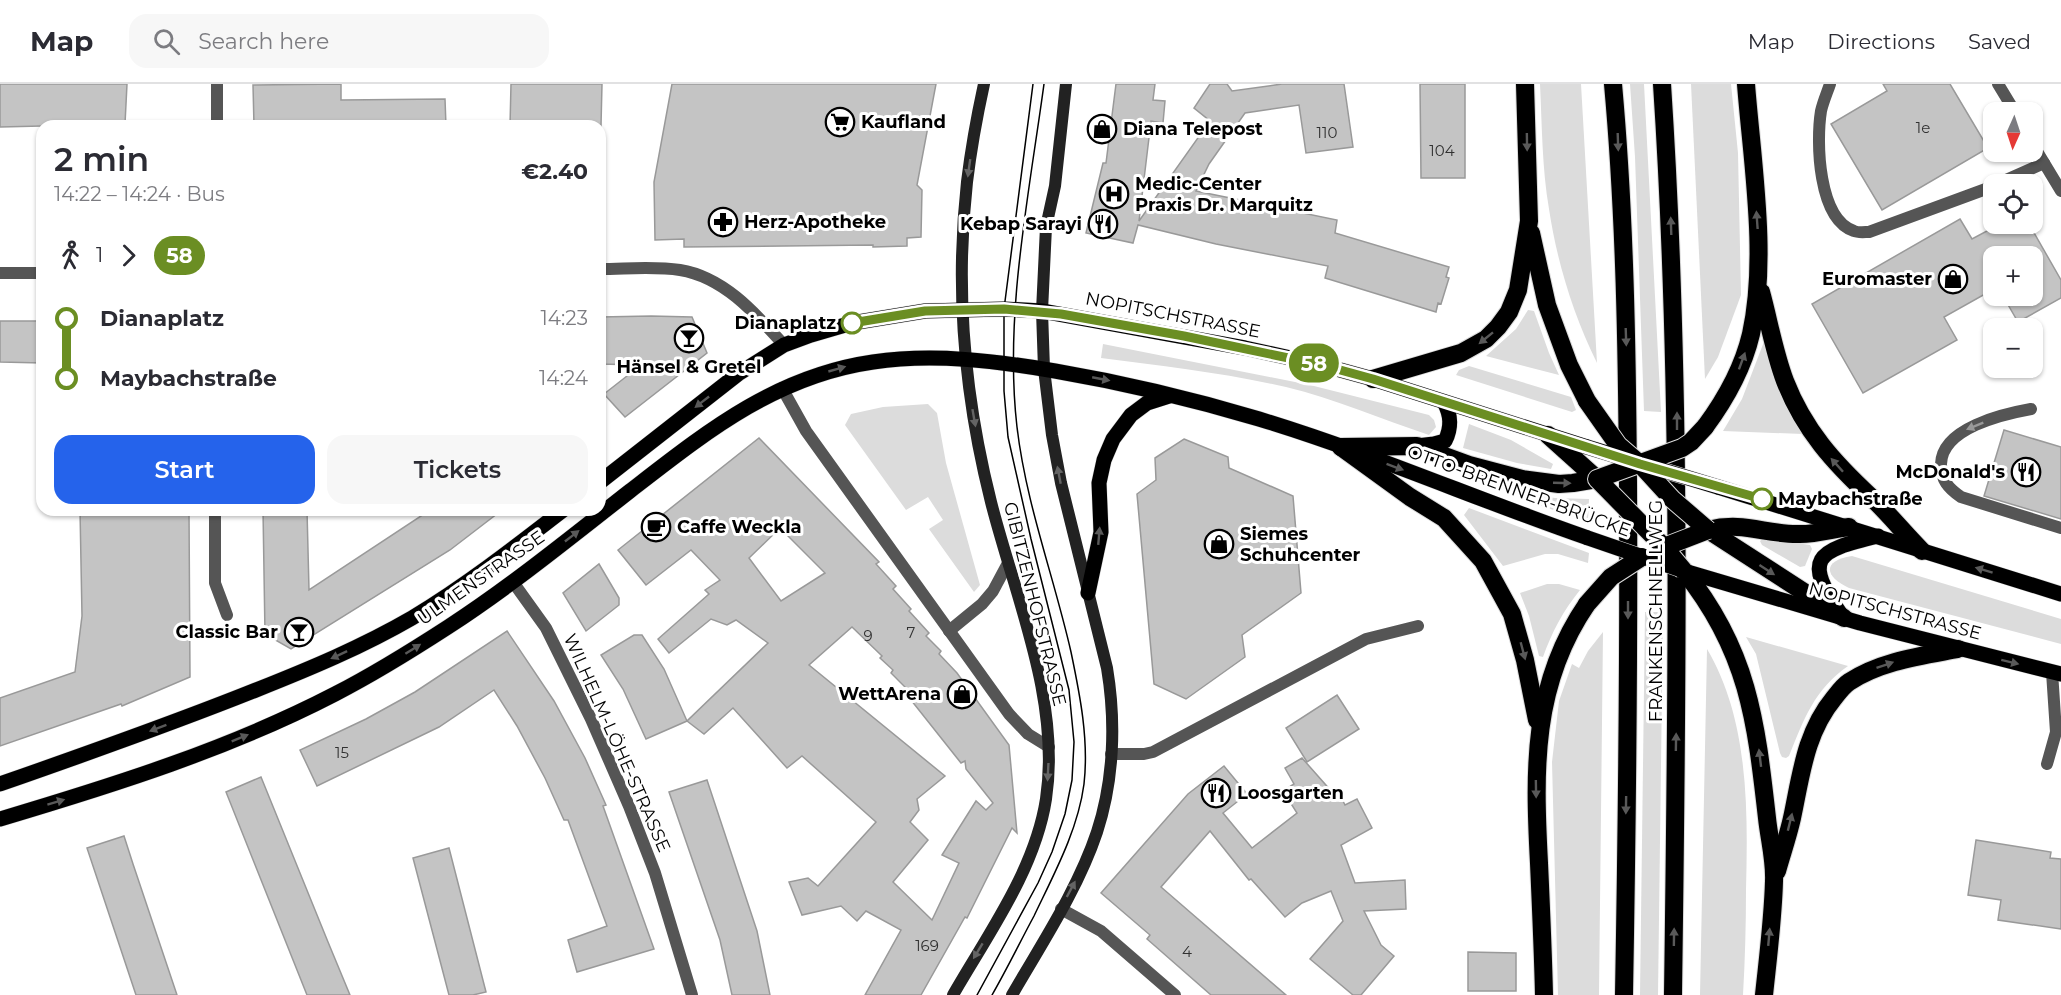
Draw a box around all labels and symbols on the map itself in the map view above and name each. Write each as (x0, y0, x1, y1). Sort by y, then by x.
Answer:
north arrow (1983, 102, 2043, 162)
supermarket icon: Kaufland (824, 106, 856, 138)
place label: Kaufland (861, 111, 946, 133)
shop icon: Diana Telepost (1086, 113, 1118, 145)
place label: Diana Telepost (1123, 118, 1263, 140)
house number: 1e (1916, 118, 1930, 137)
house number: 110 (1317, 123, 1337, 142)
one-way arrow (1522, 133, 1532, 152)
one-way arrow (1613, 133, 1622, 152)
house number: 104 (1429, 141, 1455, 160)
one-way arrow (964, 158, 973, 177)
place label: Medic-Center Praxis Dr. Marquitz (1135, 173, 1313, 216)
hospital icon: Medic-Center Praxis Dr. Marquitz (1098, 178, 1130, 210)
pharmacy icon: Herz-Apotheke (707, 206, 739, 238)
restaurant icon: Kebap Sarayi (1087, 208, 1119, 240)
one-way arrow (1752, 210, 1761, 229)
place label: Herz-Apotheke (744, 211, 886, 233)
place label: Kebap Sarayi (960, 213, 1082, 235)
one-way arrow (1666, 216, 1675, 235)
shop icon: Euromaster (1937, 263, 1969, 295)
place label: Euromaster (1822, 268, 1932, 290)
street label: NOPITSCHSTRASSE (1084, 287, 1262, 343)
place label: Dianaplatz (735, 312, 836, 334)
marker: Dianaplatz (841, 312, 863, 334)
bar icon: Hänsel & Gretel (673, 322, 705, 354)
one-way arrow (1621, 328, 1630, 347)
one-way arrow (1478, 331, 1494, 344)
line badge: 58 (1287, 344, 1341, 382)
one-way arrow (1737, 352, 1747, 370)
place label: Hänsel & Gretel (617, 356, 761, 378)
one-way arrow (829, 364, 847, 373)
one-way arrow (1092, 375, 1111, 384)
one-way arrow (694, 396, 709, 408)
one-way arrow (969, 408, 978, 427)
one-way arrow (1672, 411, 1681, 430)
one-way arrow (1966, 422, 1984, 431)
street label: OTTO-BRENNER-BRÜCKE (1404, 440, 1634, 542)
restaurant icon: McDonald's (2010, 456, 2042, 488)
one-way arrow (1831, 458, 1844, 473)
place label: McDonald's (1895, 461, 2005, 483)
one-way arrow (1387, 463, 1405, 473)
one-way arrow (1054, 465, 1063, 484)
one-way arrow (1552, 478, 1571, 488)
marker: Maybachstraße (1751, 488, 1773, 510)
place label: Maybachstraße (1778, 488, 1923, 510)
street label: GIBITZENHOFSTRASSE (999, 500, 1071, 708)
street label: FRANKENSCHNELLWEG (1645, 500, 1667, 722)
cafe icon: Caffe Weckla (640, 511, 672, 543)
place label: Caffe Weckla (677, 516, 802, 538)
place label: Siemes Schuhcenter (1240, 523, 1361, 566)
street label: ULMENSTRASSE (413, 526, 549, 630)
one-way arrow (1094, 526, 1104, 545)
shop icon: Siemes Schuhcenter (1203, 528, 1235, 560)
one-way arrow (564, 529, 580, 542)
one-way arrow (1759, 564, 1775, 575)
one-way arrow (1975, 565, 1993, 574)
street label: NOPITSCHSTRASSE (1806, 577, 1984, 645)
one-way arrow (1623, 600, 1633, 619)
bar icon: Classic Bar (283, 616, 315, 648)
place label: Classic Bar (176, 621, 278, 643)
house number: 7 (907, 623, 916, 642)
house number: 9 (863, 626, 873, 645)
street label: WILHELM-LÖHE-STRASSE (559, 630, 675, 856)
one-way arrow (1519, 642, 1528, 660)
one-way arrow (405, 643, 421, 654)
one-way arrow (330, 651, 347, 660)
one-way arrow (2000, 657, 2019, 667)
one-way arrow (1876, 660, 1894, 670)
shop icon: WettArena (946, 678, 978, 710)
place label: WettArena (838, 683, 941, 705)
one-way arrow (149, 724, 167, 734)
one-way arrow (231, 732, 249, 742)
one-way arrow (1672, 732, 1681, 751)
house number: 15 (335, 743, 349, 762)
one-way arrow (1756, 748, 1765, 767)
one-way arrow (1044, 762, 1053, 781)
restaurant icon: Loosgarten (1200, 777, 1232, 809)
one-way arrow (1531, 780, 1541, 799)
place label: Loosgarten (1237, 782, 1344, 804)
one-way arrow (1622, 795, 1631, 814)
one-way arrow (47, 797, 65, 806)
one-way arrow (1786, 813, 1796, 831)
one-way arrow (1066, 880, 1076, 897)
one-way arrow (1669, 927, 1679, 946)
one-way arrow (1765, 927, 1774, 946)
house number: 169 (915, 936, 939, 955)
house number: 4 (1182, 942, 1192, 961)
one-way arrow (973, 943, 984, 959)

